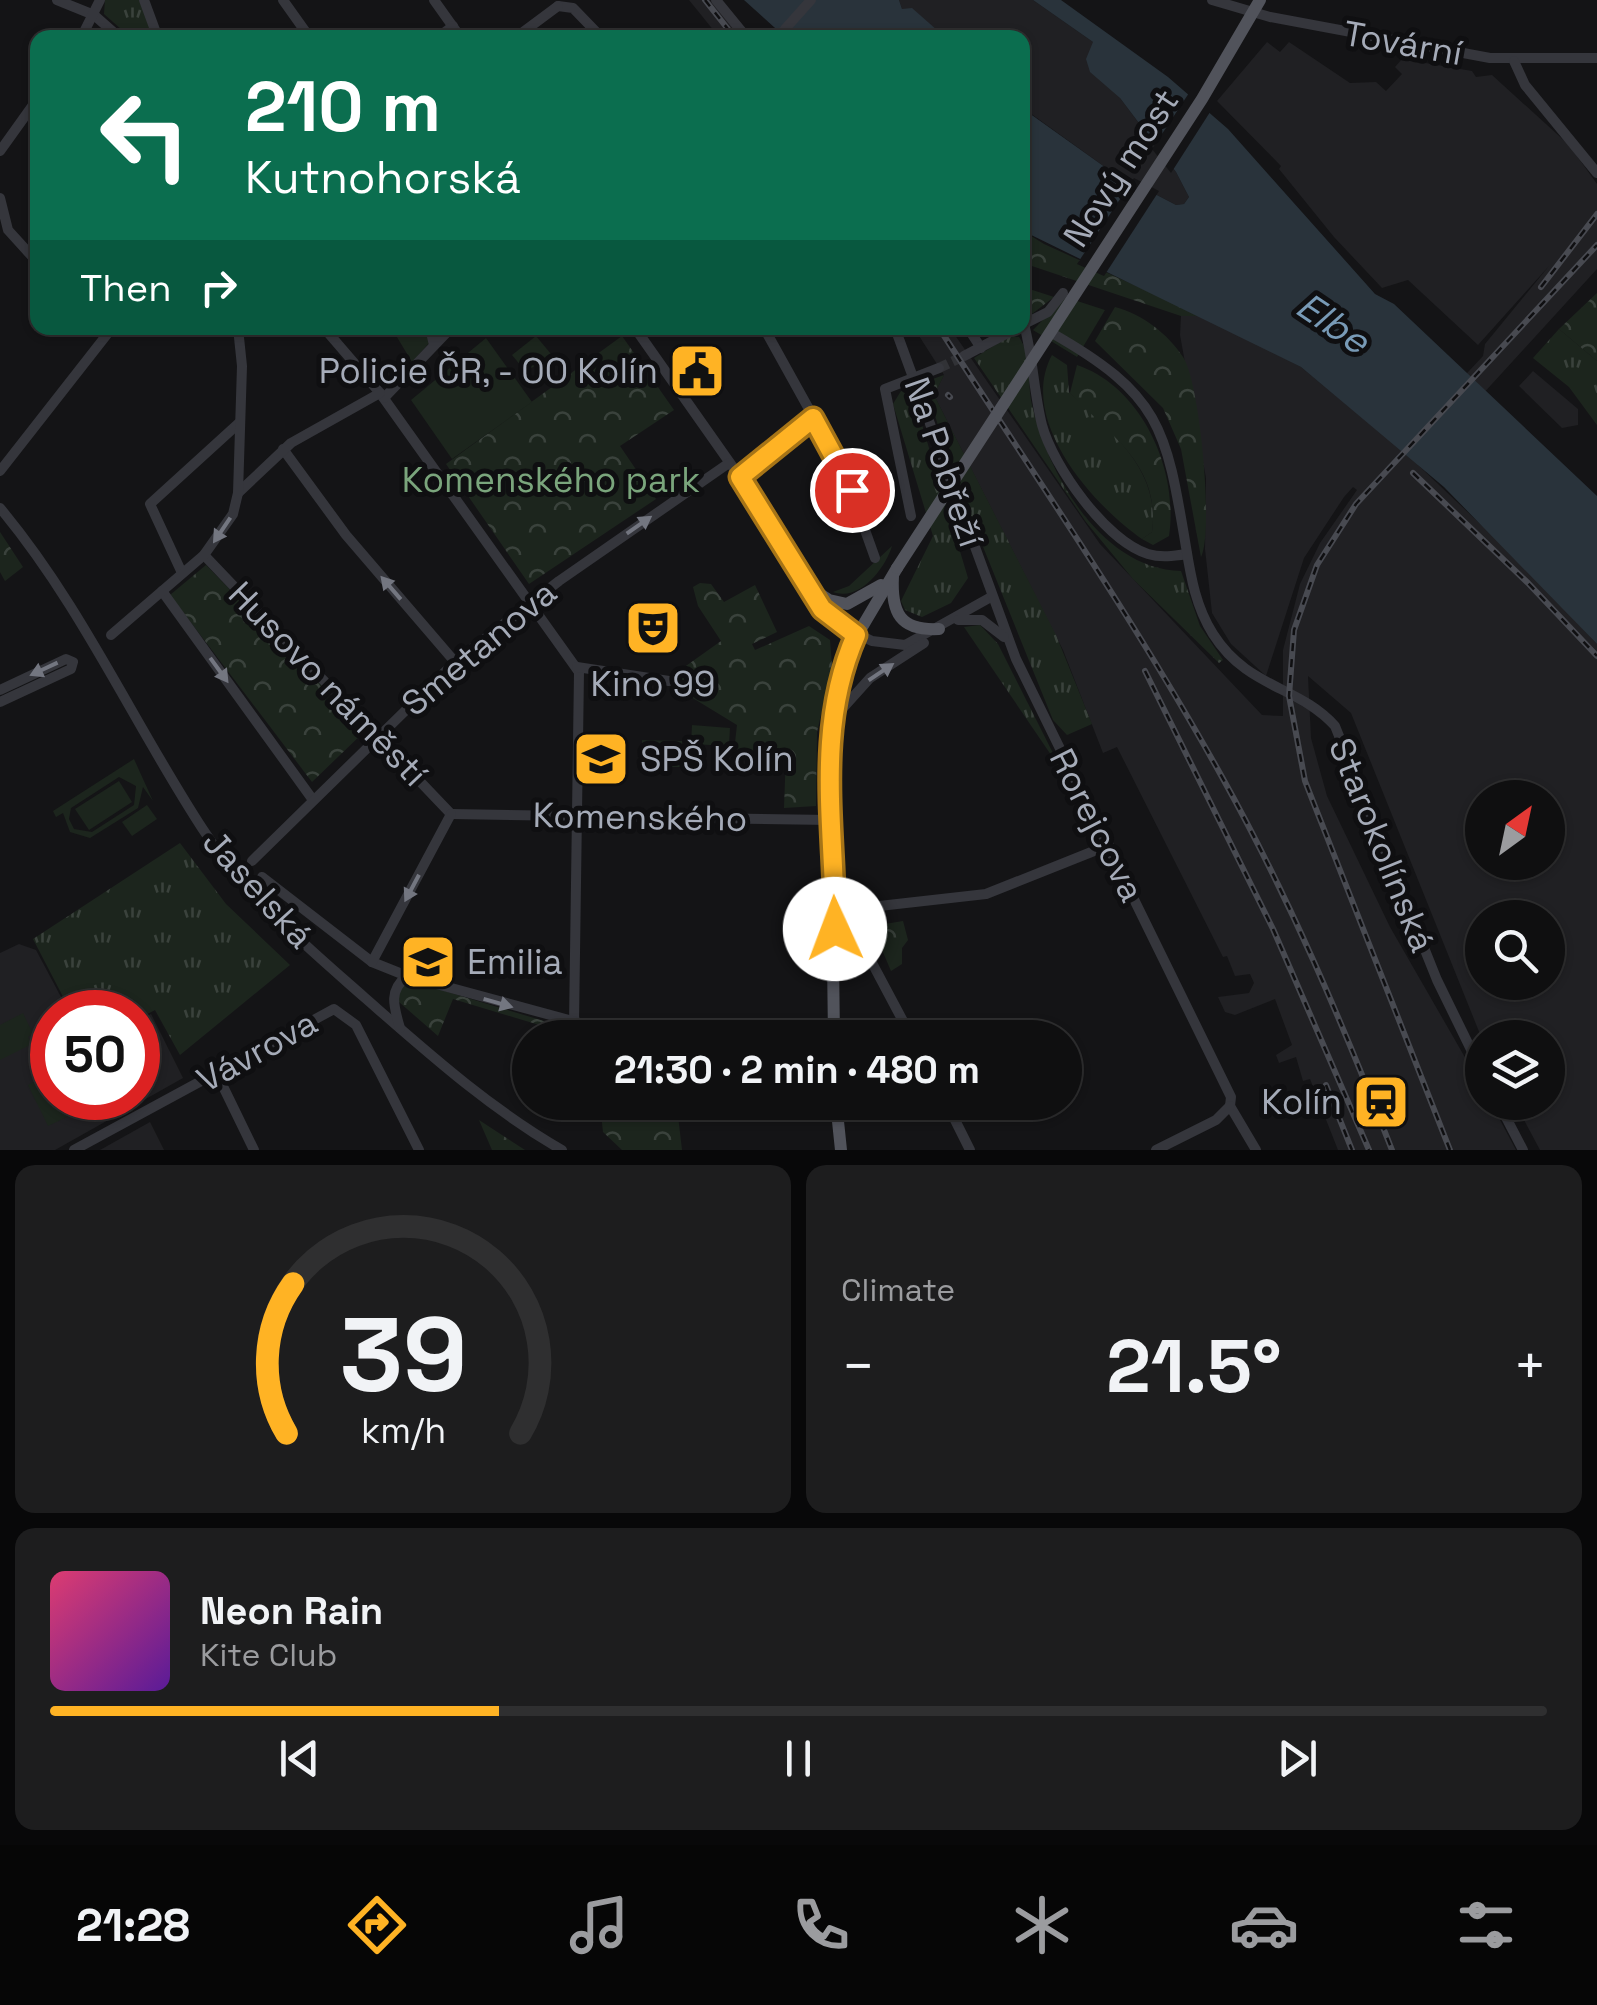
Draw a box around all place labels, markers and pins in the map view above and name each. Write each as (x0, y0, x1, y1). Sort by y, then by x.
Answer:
public building icon: Policie ČR, - OO Kolín (667, 341, 727, 401)
place label: Policie ČR, - OO Kolín (319, 349, 658, 393)
pin (810, 448, 895, 533)
theatre icon: Kino 99 (623, 598, 683, 658)
place label: Kino 99 (591, 662, 715, 706)
school or university icon: SPŠ Kolín (571, 729, 631, 789)
place label: SPŠ Kolín (640, 737, 794, 781)
school or university icon: Emilia (398, 932, 458, 992)
place label: Emilia (467, 940, 563, 984)
station icon: Kolín (1351, 1072, 1411, 1132)
place label: Kolín (1261, 1080, 1342, 1124)

